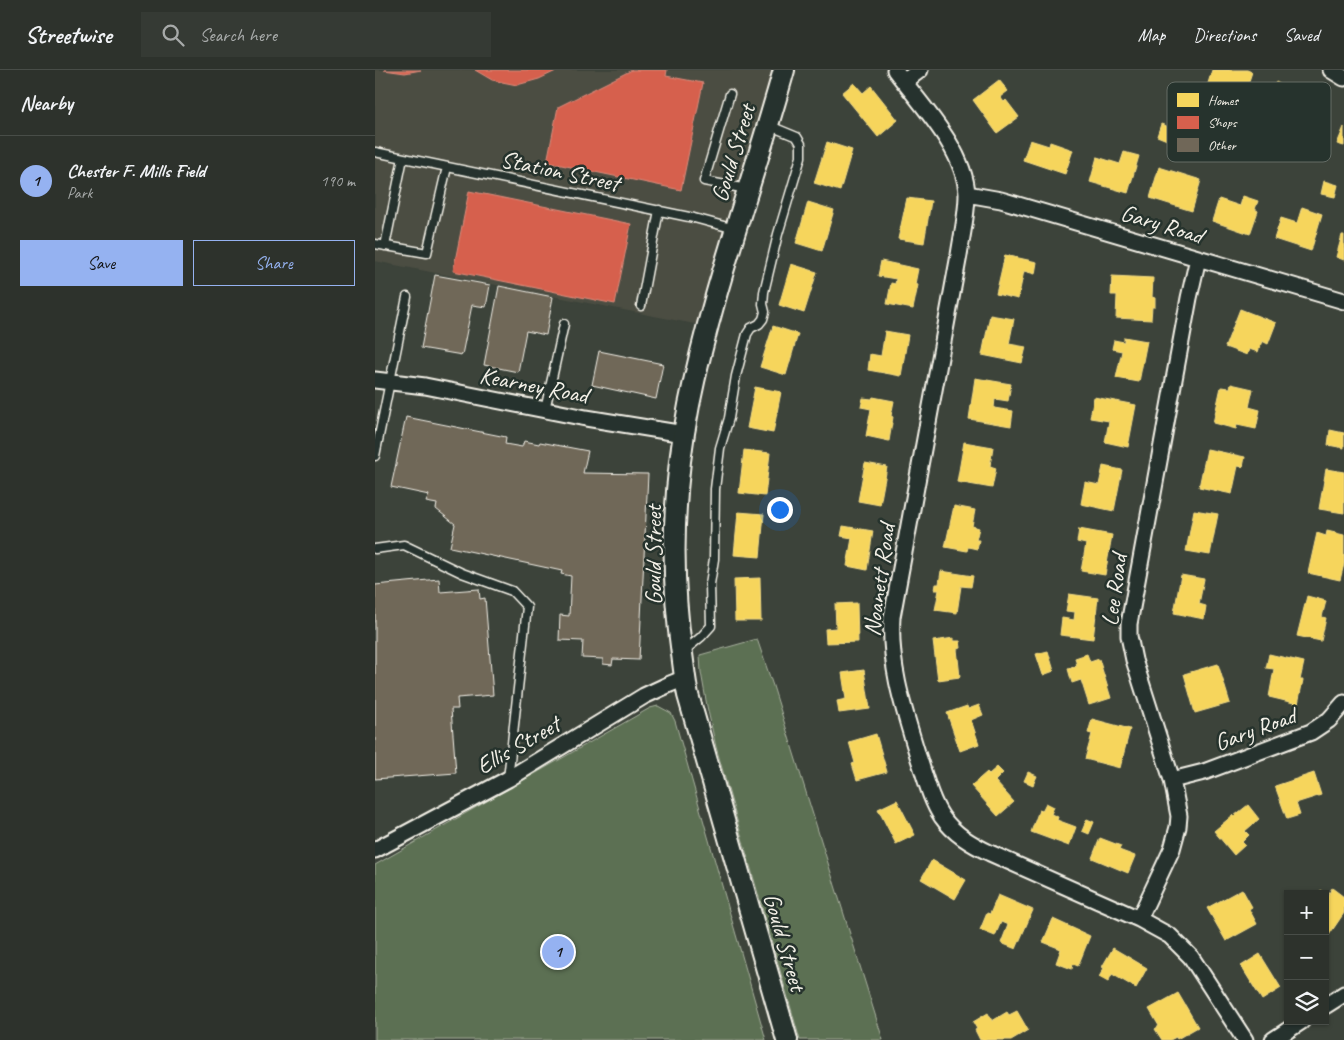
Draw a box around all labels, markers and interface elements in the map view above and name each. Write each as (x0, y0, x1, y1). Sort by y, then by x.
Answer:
search box (141, 12, 491, 57)
text: Streetwise (25, 20, 111, 50)
icon: search (159, 21, 187, 49)
text: Search here (199, 23, 277, 47)
text: Map (1138, 24, 1165, 46)
text: Directions (1193, 24, 1256, 46)
text: Saved (1284, 24, 1319, 46)
legend (1167, 82, 1331, 162)
text: Nearby (20, 90, 73, 116)
text: Homes (1208, 92, 1239, 109)
street label: Gould Street (704, 99, 763, 205)
text: Shops (1208, 114, 1238, 131)
text: Other (1208, 137, 1237, 154)
street label: Station Street (498, 144, 625, 199)
text: Chester F. Mills Field (67, 159, 205, 183)
text: 1 (32, 171, 40, 191)
text: 190 m (321, 171, 355, 191)
text: Park (67, 183, 92, 203)
street label: Gary Road (1117, 197, 1210, 252)
button: Save (20, 240, 183, 286)
button: Share (193, 240, 355, 286)
street label: Kearney Road (477, 360, 594, 411)
your location (767, 497, 793, 523)
street label: Gould Street (638, 503, 668, 605)
street label: Noanett Road (856, 518, 902, 638)
street label: Lee Road (1094, 549, 1134, 628)
street label: Gary Road (1210, 699, 1303, 758)
street label: Ellis Street (471, 708, 568, 781)
street label: Gould Street (757, 890, 814, 996)
map controls (1284, 890, 1329, 1025)
button: + (1284, 890, 1329, 935)
pin: 1 (542, 933, 574, 971)
button: − (1284, 935, 1329, 980)
button: layers (1284, 980, 1329, 1025)

